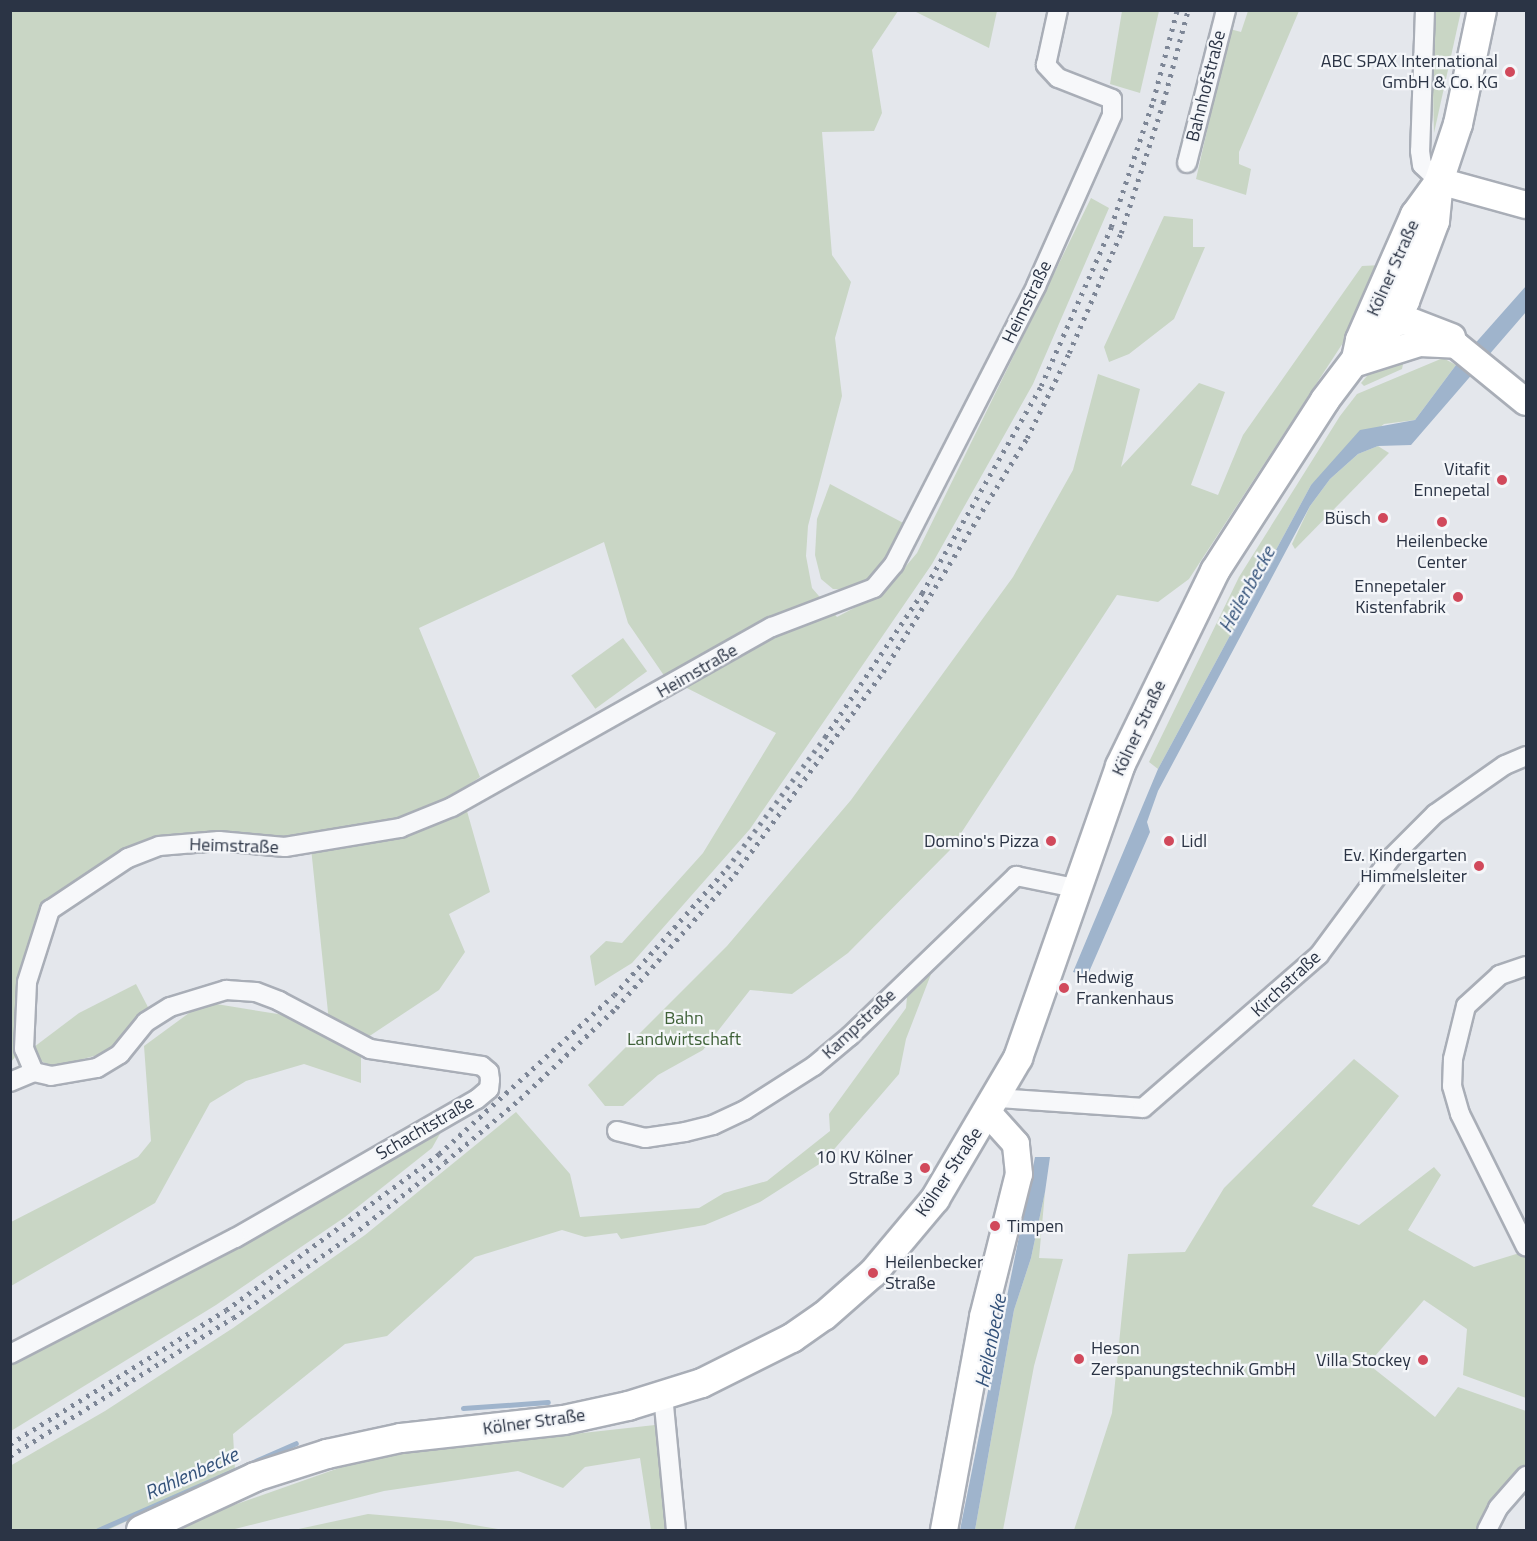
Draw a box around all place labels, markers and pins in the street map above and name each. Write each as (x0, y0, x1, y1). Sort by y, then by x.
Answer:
place label: ABC SPAX International GmbH & Co. KG (1321, 51, 1498, 94)
marker: ABC SPAX International GmbH & Co. KG (1503, 65, 1517, 79)
place label: Vitafit Ennepetal (1414, 459, 1490, 502)
marker: Vitafit Ennepetal (1495, 473, 1509, 487)
place label: Büsch (1324, 507, 1371, 529)
marker: Büsch (1376, 511, 1390, 525)
marker: Heilenbecke Center (1435, 515, 1449, 529)
place label: Heilenbecke Center (1396, 531, 1488, 574)
place label: Ennepetaler Kistenfabrik (1354, 576, 1446, 618)
marker: Ennepetaler Kistenfabrik (1451, 590, 1465, 604)
place label: Domino's Pizza (924, 830, 1039, 852)
place label: Lidl (1181, 830, 1207, 852)
marker: Domino's Pizza (1044, 834, 1058, 848)
marker: Lidl (1162, 834, 1176, 848)
place label: Ev. Kindergarten Himmelsleiter (1343, 845, 1467, 888)
marker: Ev. Kindergarten Himmelsleiter (1472, 859, 1486, 873)
place label: Hedwig Frankenhaus (1076, 967, 1174, 1010)
marker: Hedwig Frankenhaus (1057, 981, 1071, 995)
place label: 10 KV Kölner Straße 3 (816, 1147, 913, 1190)
marker: 10 KV Kölner Straße 3 (918, 1161, 932, 1175)
place label: Timpen (1007, 1215, 1064, 1237)
marker: Timpen (988, 1219, 1002, 1233)
place label: Heilenbecker Straße (885, 1252, 983, 1294)
marker: Heilenbecker Straße (866, 1266, 880, 1280)
place label: Heson Zerspanungstechnik GmbH (1091, 1338, 1296, 1380)
place label: Villa Stockey (1316, 1349, 1411, 1371)
marker: Heson Zerspanungstechnik GmbH (1072, 1352, 1086, 1366)
marker: Villa Stockey (1416, 1353, 1430, 1367)

